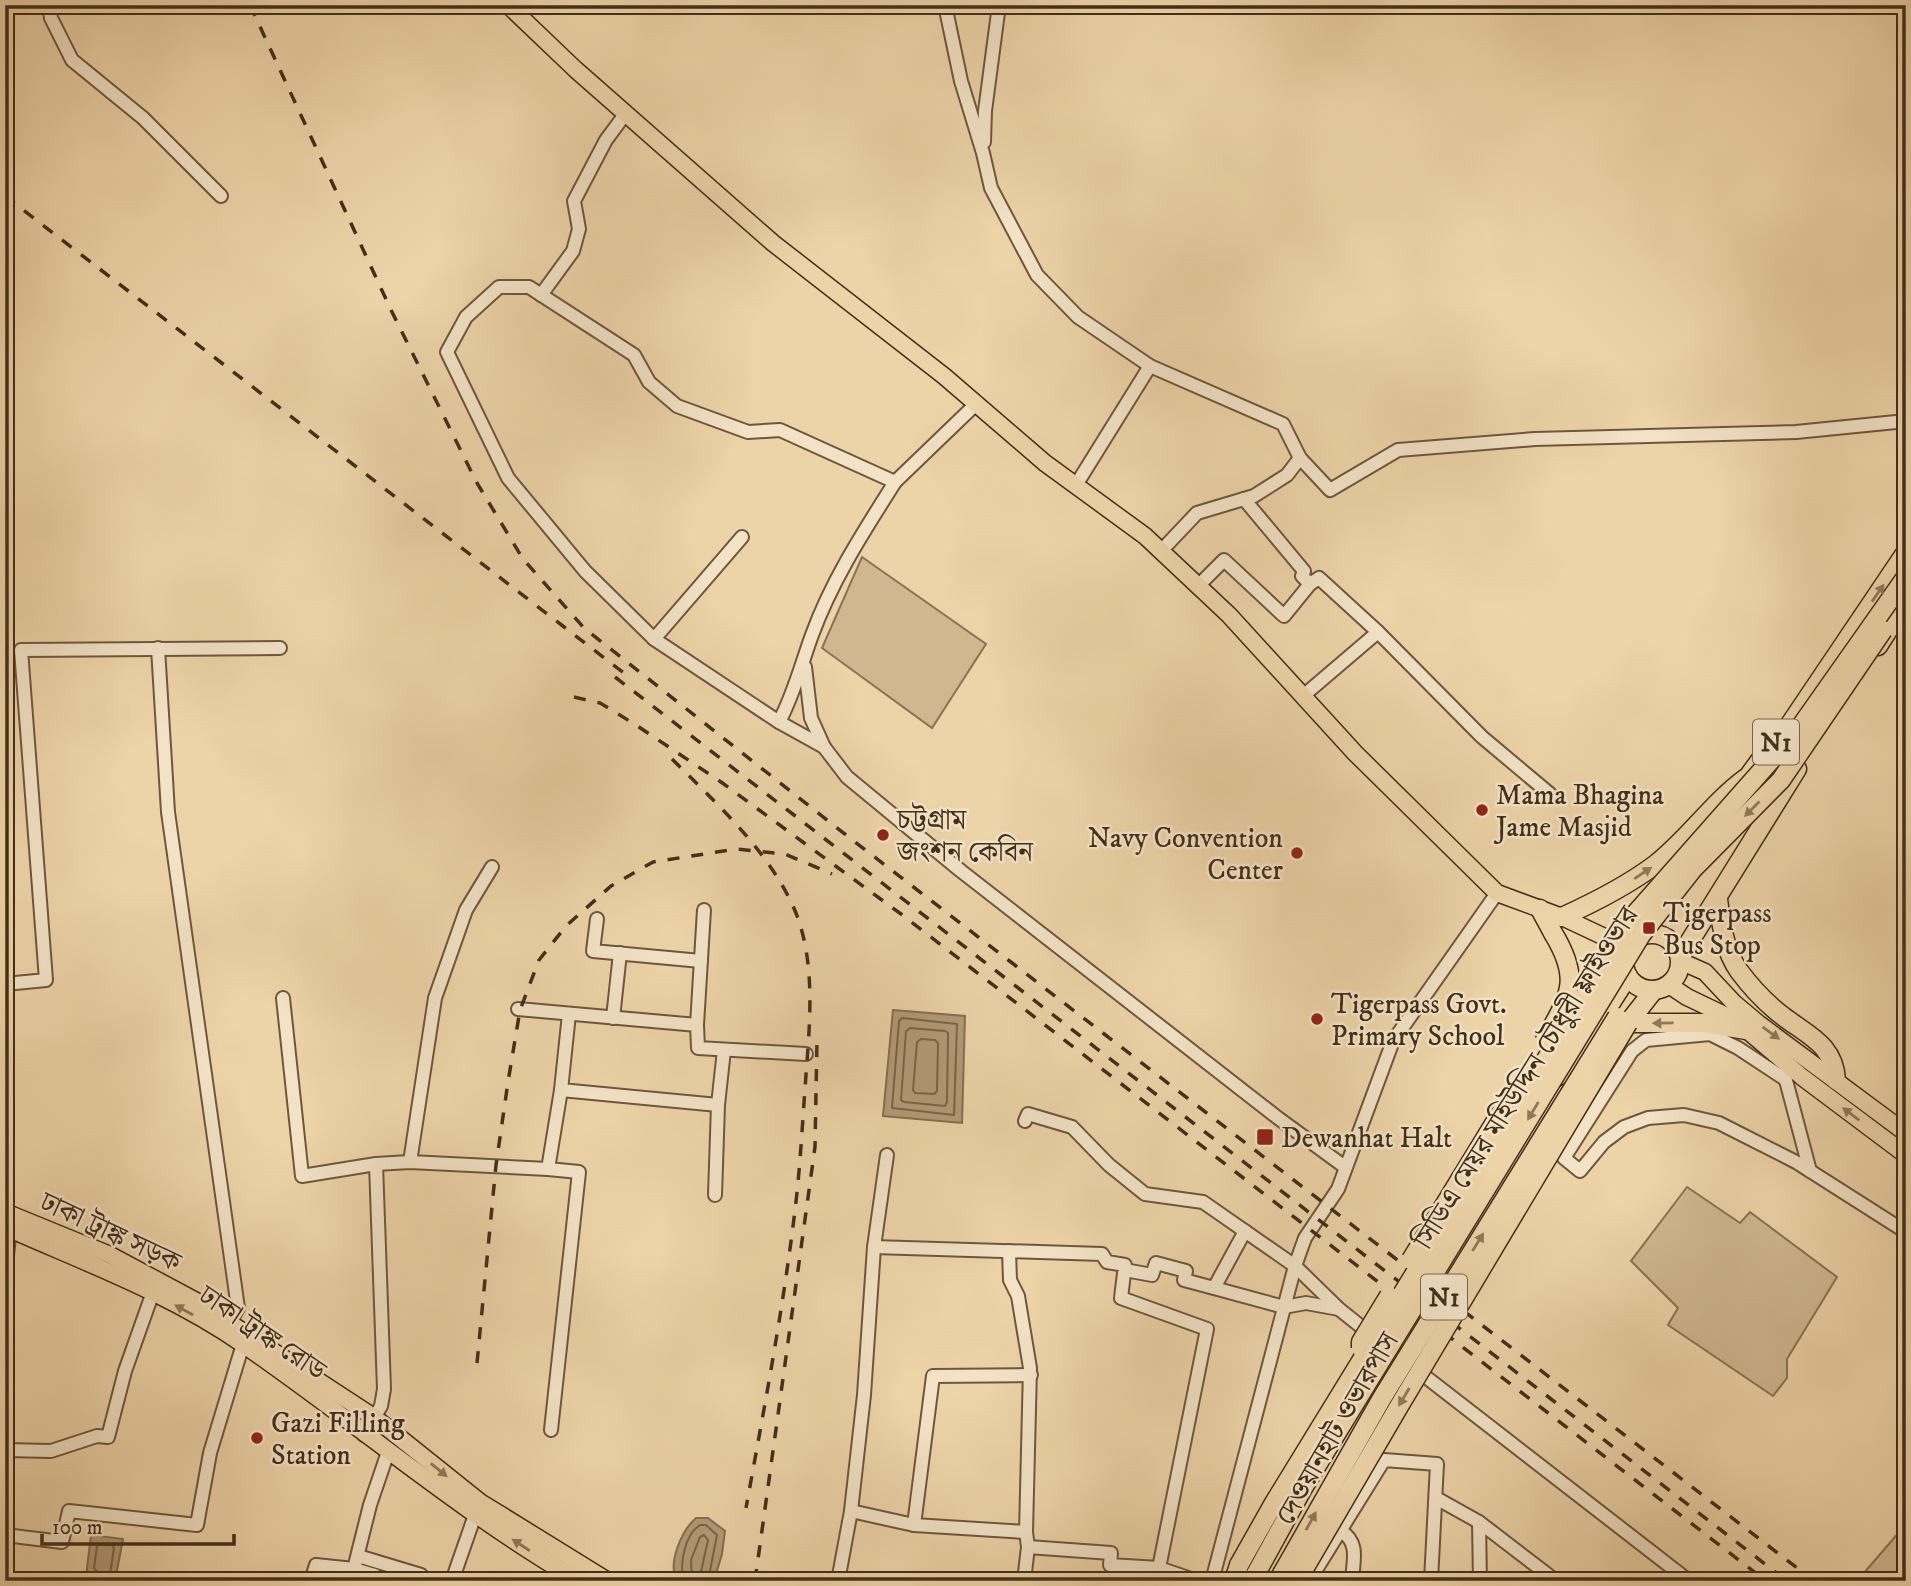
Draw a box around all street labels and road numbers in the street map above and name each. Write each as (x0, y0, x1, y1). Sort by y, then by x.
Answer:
road number: N1 (1753, 720, 1799, 764)
street label: সিডিএ মেয়র মহিউদ্দিন চৌধুরী ফ্লাইওভার (1405, 898, 1647, 1256)
street label: ঢাকা ট্রাঙ্ক সড়ক (33, 1183, 188, 1281)
road number: N1 (1421, 1274, 1467, 1320)
street label: ঢাকা ট্রাঙ্ক রোড (191, 1277, 334, 1389)
street label: দেওয়ানহাট ওভারপাস (1267, 1325, 1407, 1531)

